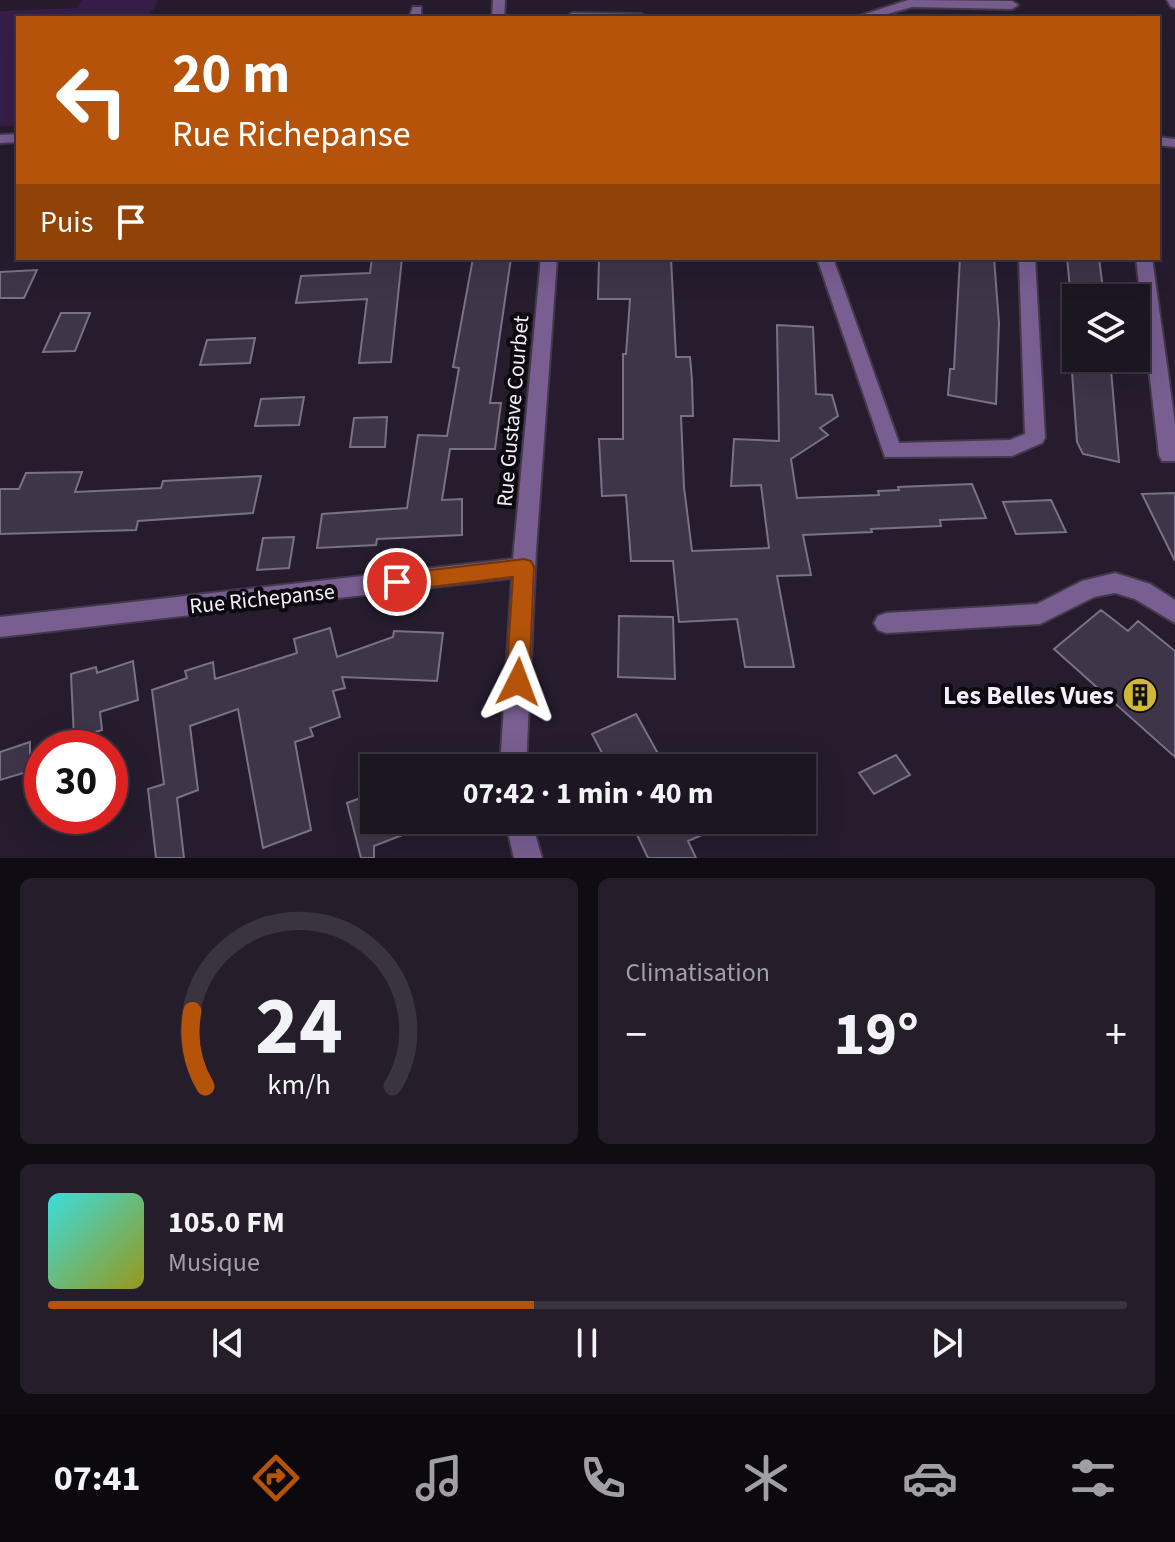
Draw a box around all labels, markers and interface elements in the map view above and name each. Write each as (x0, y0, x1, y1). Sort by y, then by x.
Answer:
text: 20 m (172, 35, 290, 114)
icon: left (40, 48, 144, 152)
text: Rue Richepanse (172, 109, 411, 160)
icon: arrive (109, 200, 153, 244)
text: Puis (40, 201, 93, 244)
map controls (1062, 284, 1150, 372)
button: layers (1062, 284, 1150, 372)
street label: Rue Gustave Courbet (489, 313, 537, 508)
pin (363, 548, 431, 616)
icon: arrive (375, 560, 419, 604)
street label: Rue Richepanse (188, 575, 336, 623)
position arrow (476, 640, 560, 724)
building icon: Les Belles Vues (1121, 676, 1159, 714)
place label: Les Belles Vues (943, 677, 1114, 714)
speed limit sign: 30 (24, 730, 128, 834)
text: 07:42 · 1 min · 40 m (463, 772, 713, 815)
text: Climatisation (626, 954, 770, 991)
text: 24 (255, 968, 343, 1086)
text: 19° (834, 993, 919, 1078)
text: − (626, 1004, 647, 1067)
text: + (1105, 1004, 1127, 1067)
text: km/h (267, 1065, 330, 1105)
text: 105.0 FM (168, 1201, 285, 1244)
text: Musique (168, 1244, 260, 1281)
icon: previous (206, 1321, 250, 1365)
icon: pause (565, 1321, 609, 1365)
icon: next (925, 1321, 969, 1365)
icon: directions (248, 1450, 304, 1506)
icon: music (411, 1450, 467, 1506)
icon: phone (575, 1450, 631, 1506)
icon: climate (738, 1450, 794, 1506)
icon: car (902, 1450, 958, 1506)
icon: filters (1065, 1450, 1121, 1506)
text: 07:41 (54, 1453, 141, 1504)

